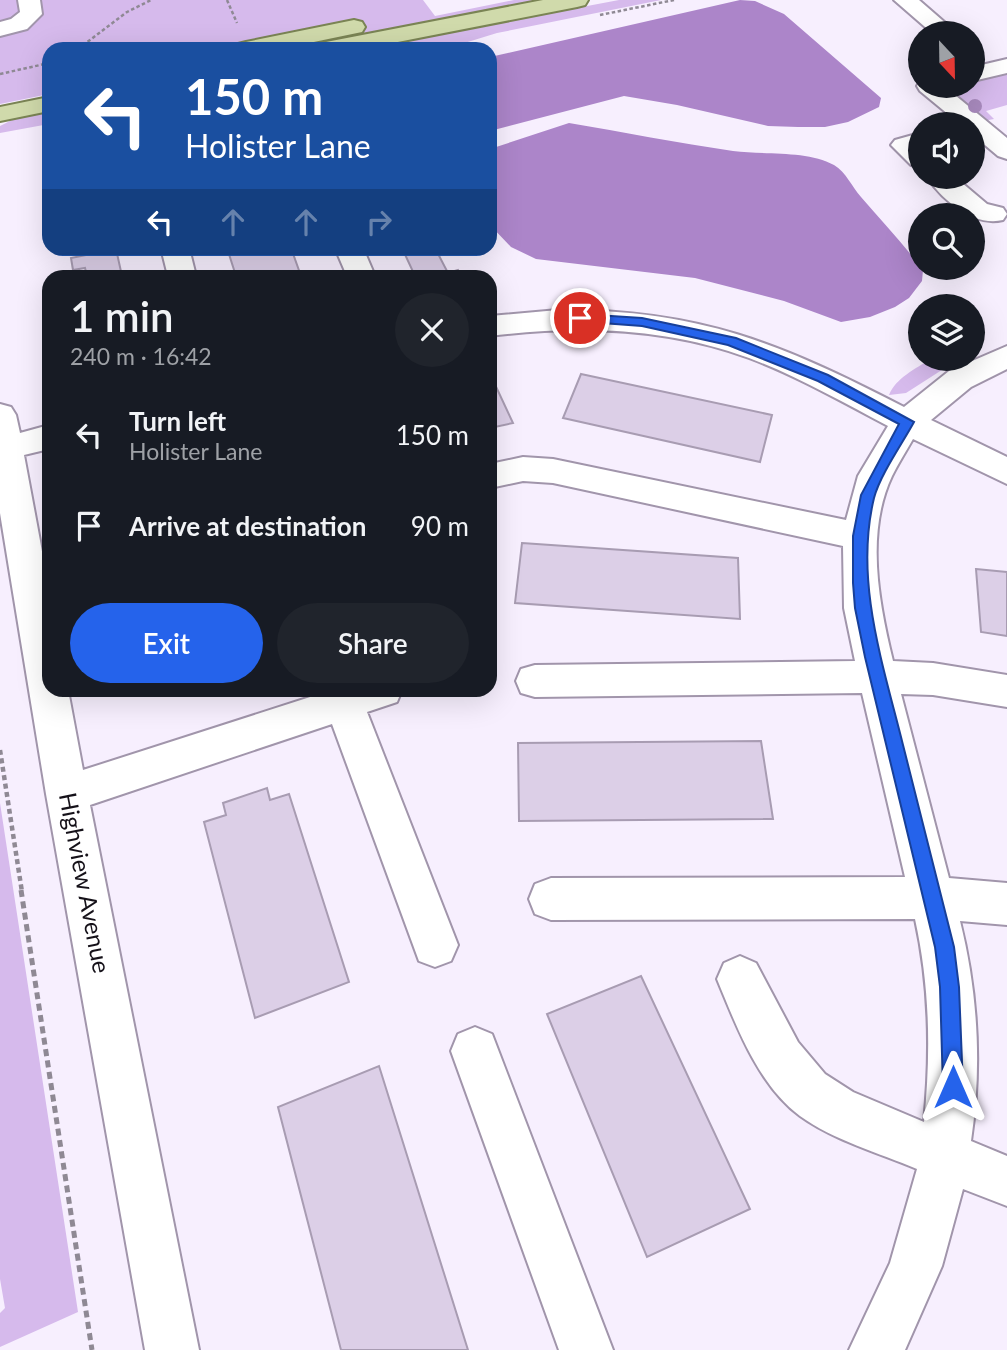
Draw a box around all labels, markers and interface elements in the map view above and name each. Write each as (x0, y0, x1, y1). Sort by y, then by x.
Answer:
north arrow (908, 21, 985, 98)
map controls (908, 21, 985, 371)
text: 150 m (185, 67, 323, 125)
icon: left (70, 70, 161, 161)
button: sound (908, 112, 985, 189)
text: Holister Lane (185, 126, 371, 165)
icon: left (141, 203, 179, 241)
icon: ahead (214, 203, 252, 241)
icon: ahead (287, 203, 325, 241)
icon: right (360, 203, 398, 241)
button: search (908, 203, 985, 280)
pin (550, 288, 610, 348)
text: 1 min (70, 291, 174, 341)
button: close (395, 293, 469, 367)
button: layers (908, 294, 985, 371)
icon: arrive (561, 299, 599, 337)
text: 240 m · 16:42 (70, 342, 212, 370)
text: Turn left (129, 405, 226, 437)
icon: left (70, 416, 108, 454)
text: 150 m (396, 419, 469, 451)
text: Holister Lane (129, 437, 262, 465)
icon: arrive (70, 507, 108, 545)
text: Arrive at destination (129, 510, 366, 542)
text: 90 m (411, 510, 469, 542)
button: Exit (70, 603, 263, 683)
button: Share (277, 603, 469, 683)
street label: Highview Avenue (54, 790, 117, 975)
position arrow (916, 1050, 990, 1124)

